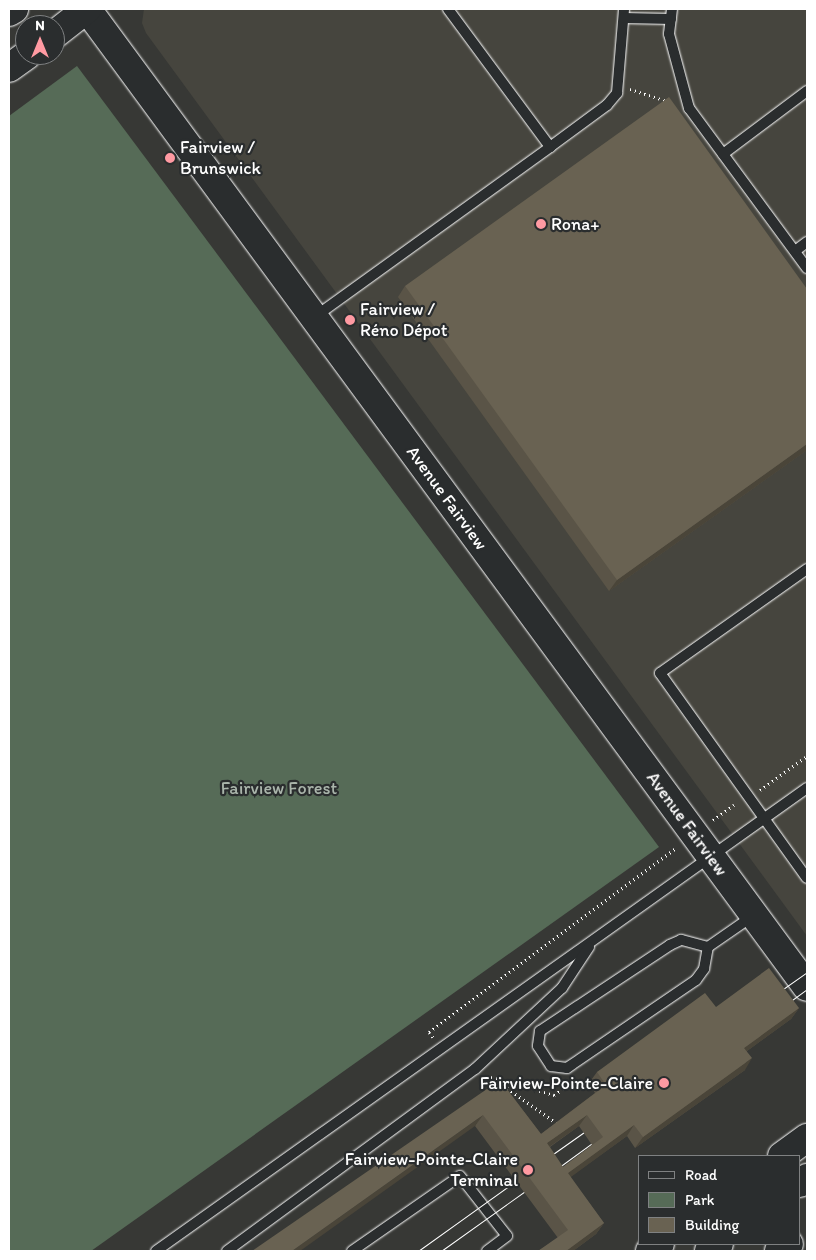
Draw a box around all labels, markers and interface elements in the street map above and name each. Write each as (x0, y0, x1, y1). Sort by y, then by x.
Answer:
north arrow (15, 15, 65, 65)
text: N (35, 17, 45, 34)
place label: Fairview / Brunswick (180, 137, 261, 180)
marker: Fairview / Brunswick (164, 152, 176, 164)
place label: Rona+ (551, 213, 600, 235)
marker: Rona+ (535, 218, 547, 230)
place label: Fairview / Réno Dépot (360, 299, 449, 342)
marker: Fairview / Réno Dépot (344, 314, 356, 326)
street label: Avenue Fairview (402, 442, 492, 554)
street label: Avenue Fairview (642, 768, 732, 880)
park label: Fairview Forest (221, 777, 337, 799)
place label: Fairview-Pointe-Claire (480, 1072, 653, 1094)
marker: Fairview-Pointe-Claire (657, 1076, 671, 1090)
place label: Fairview-Pointe-Claire Terminal (345, 1149, 518, 1192)
legend (638, 1155, 801, 1245)
marker: Fairview-Pointe-Claire Terminal (522, 1164, 534, 1176)
text: Road (685, 1166, 717, 1184)
text: Park (685, 1191, 715, 1209)
text: Building (685, 1216, 739, 1234)

